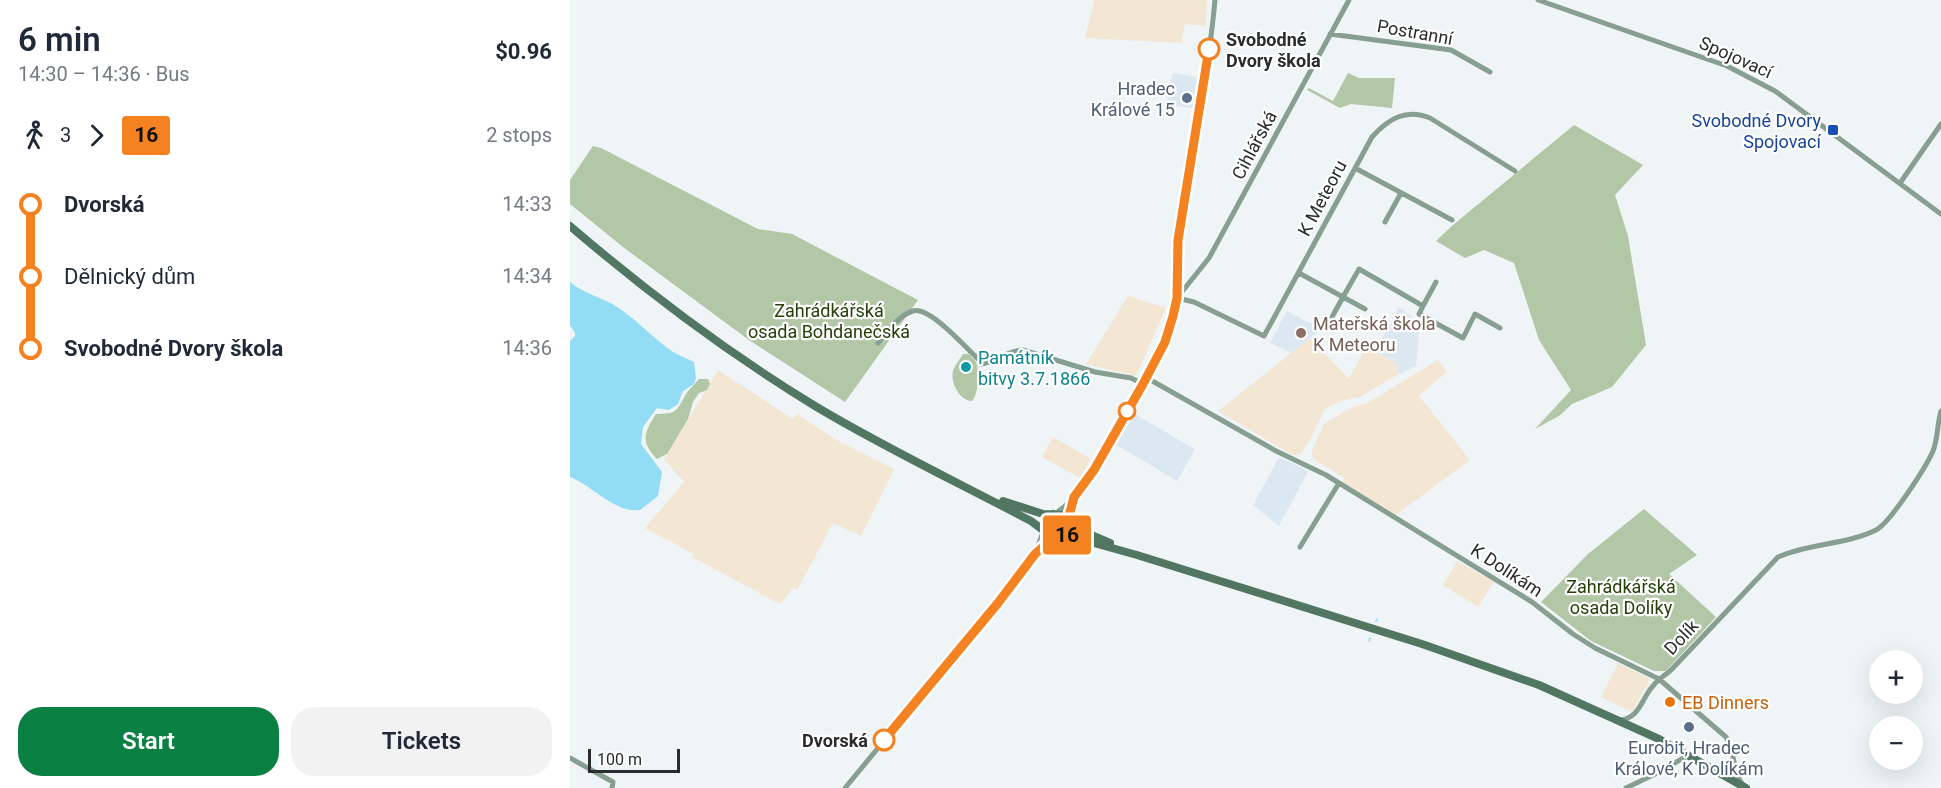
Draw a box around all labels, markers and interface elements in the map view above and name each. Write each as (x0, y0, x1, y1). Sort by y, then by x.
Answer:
street label: Postranní (1375, 15, 1455, 49)
text: 6 min (18, 20, 101, 59)
place label: Svobodné Dvory škola (1226, 29, 1321, 71)
street label: Spojovací (1696, 32, 1776, 83)
marker: Svobodné Dvory škola (1198, 38, 1220, 60)
text: $0.96 (495, 39, 552, 64)
text: 14:30 – 14:36 · Bus (18, 62, 190, 86)
place label: Hradec Králové 15 (1091, 78, 1175, 120)
marker: Hradec Králové 15 (1180, 91, 1194, 105)
street label: Cihlářská (1227, 107, 1281, 183)
place label: Svobodné Dvory Spojovací (1692, 110, 1822, 152)
icon: walk (18, 119, 51, 152)
icon: forward (80, 119, 113, 152)
text: 3 (60, 123, 71, 147)
text: 16 (134, 123, 158, 147)
text: 2 stops (486, 123, 552, 147)
marker: Svobodné Dvory Spojovací (1826, 123, 1840, 137)
street label: K Meteoru (1293, 157, 1351, 239)
text: Dvorská (64, 192, 145, 217)
text: 14:33 (502, 192, 552, 216)
text: Dělnický dům (64, 264, 195, 289)
text: 14:34 (502, 264, 552, 288)
park label: Zahrádkářská osada Bohdanečská (748, 300, 910, 342)
place label: Mateřská škola K Meteoru (1313, 313, 1436, 355)
marker: Mateřská škola K Meteoru (1294, 326, 1308, 340)
text: Svobodné Dvory škola (64, 336, 283, 361)
text: 14:36 (502, 336, 552, 360)
place label: Památník bitvy 3.7.1866 (978, 347, 1090, 389)
marker: Památník bitvy 3.7.1866 (959, 360, 973, 374)
unlabelled marker (1118, 402, 1136, 420)
line badge: 16 (1040, 516, 1094, 554)
text: 16 (1055, 523, 1079, 547)
street label: K Dolíkám (1467, 539, 1547, 601)
park label: Zahrádkářská osada Dolíky (1566, 576, 1676, 618)
street label: Dolík (1660, 615, 1703, 659)
map controls (1869, 650, 1923, 770)
button: + (1869, 650, 1923, 704)
place label: EB Dinners (1682, 692, 1769, 713)
marker: EB Dinners (1663, 695, 1677, 709)
button: Start (18, 707, 279, 776)
button: Tickets (291, 707, 552, 776)
button: − (1869, 716, 1923, 770)
marker: Eurobit, Hradec Králové, K Dolíkám (1682, 720, 1696, 734)
marker: Dvorská (873, 729, 895, 751)
place label: Dvorská (802, 730, 868, 751)
place label: Eurobit, Hradec Králové, K Dolíkám (1615, 737, 1763, 779)
scale bar (588, 746, 680, 774)
text: 100 m (597, 750, 642, 769)

